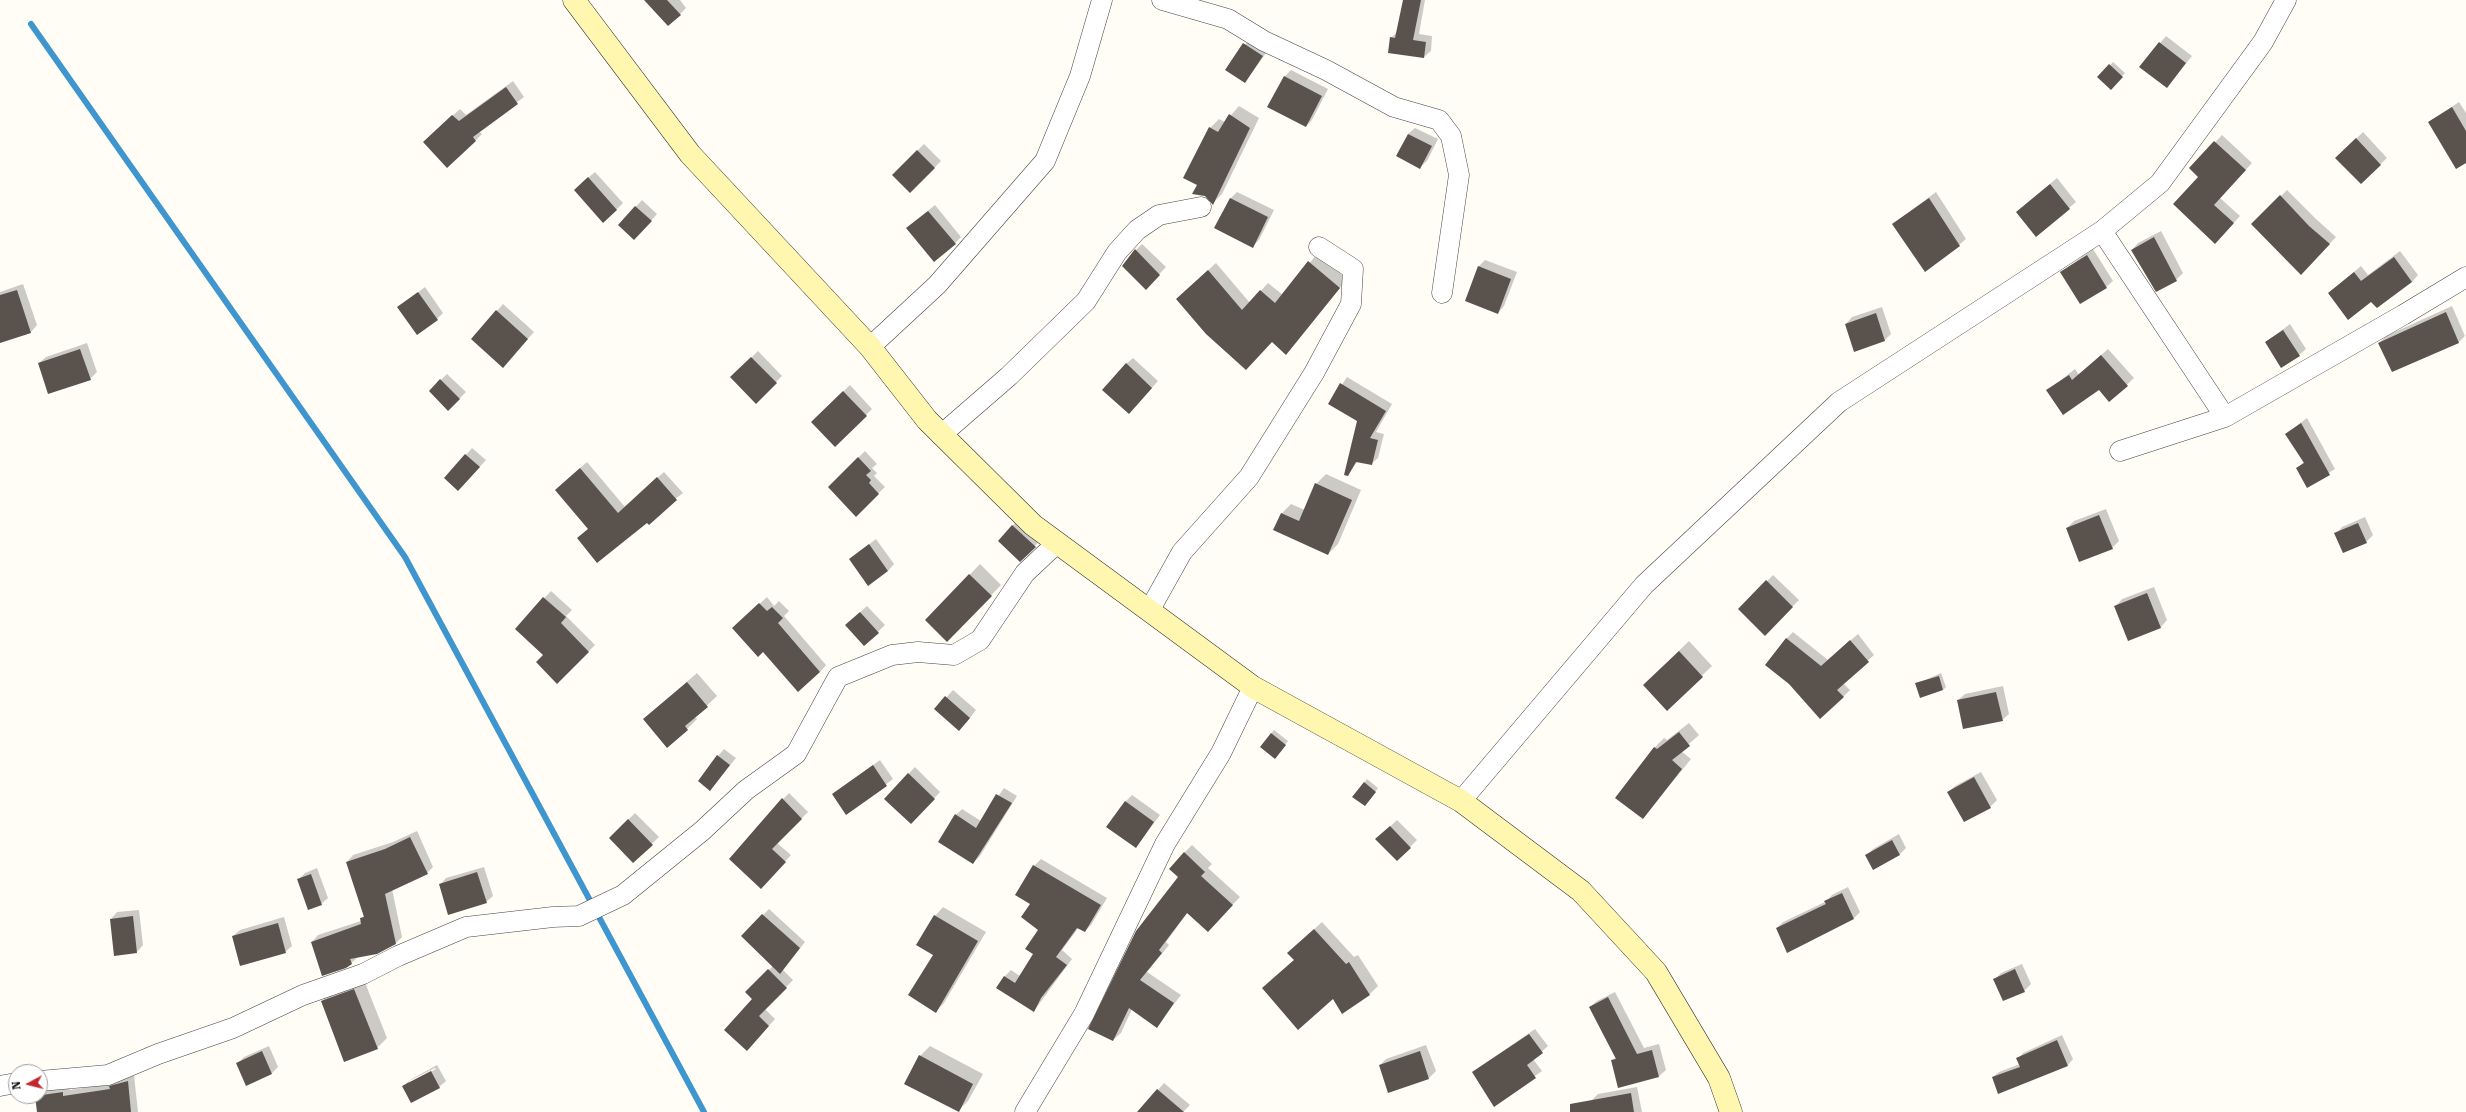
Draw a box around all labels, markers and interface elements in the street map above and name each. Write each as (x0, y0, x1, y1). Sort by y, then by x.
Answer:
north arrow (8, 1064, 48, 1104)
text: N (10, 1080, 24, 1090)

